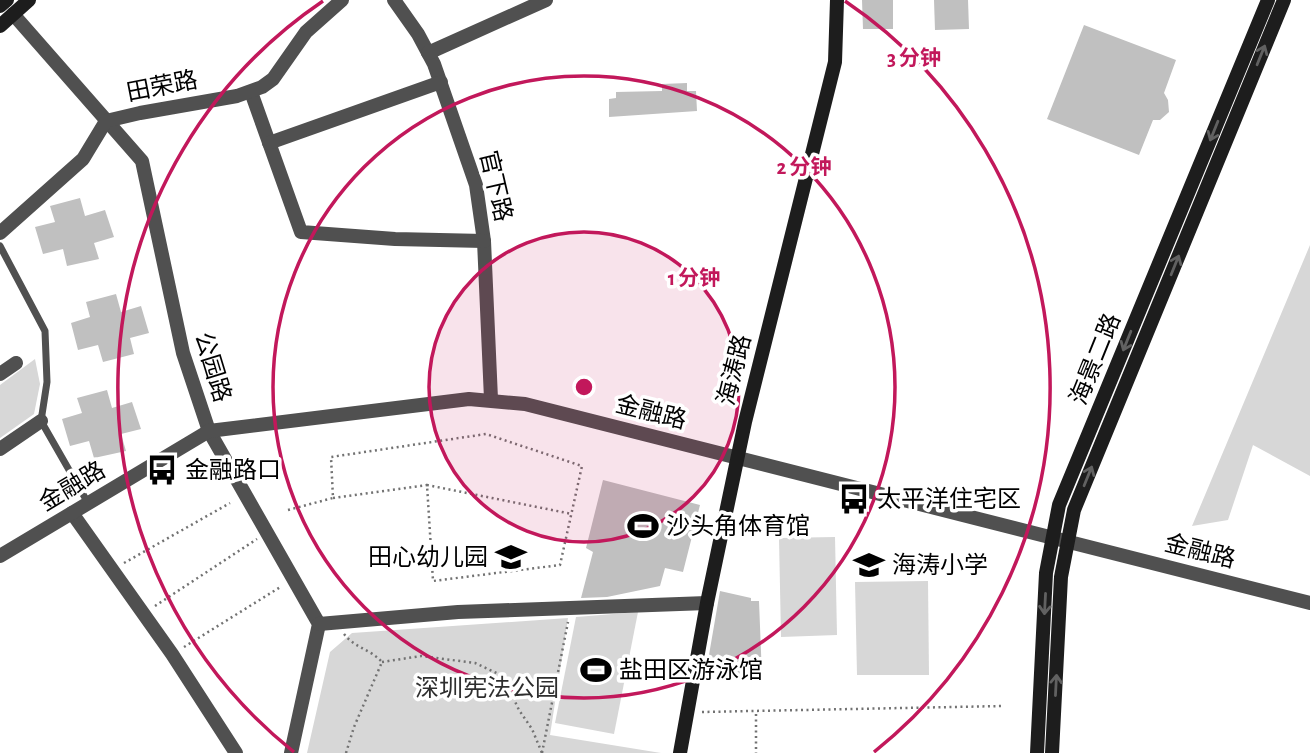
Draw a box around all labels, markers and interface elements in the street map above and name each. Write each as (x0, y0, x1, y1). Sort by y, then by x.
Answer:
one-way arrow (1256, 45, 1269, 66)
text: 3 分钟 (887, 47, 941, 69)
street label: 田荣路 (124, 66, 200, 106)
one-way arrow (1207, 120, 1220, 141)
street label: 官下路 (475, 148, 517, 224)
text: 2 分钟 (776, 156, 832, 178)
one-way arrow (1169, 255, 1182, 277)
text: 1 分钟 (668, 267, 720, 289)
street label: 海景二路 (1065, 310, 1125, 408)
street label: 公园路 (190, 329, 236, 405)
one-way arrow (1120, 330, 1133, 352)
street label: 海涛路 (713, 332, 755, 408)
centre of rings (572, 375, 596, 399)
street label: 金融路 (613, 391, 689, 433)
bus stop icon: 金融路口 (145, 453, 179, 487)
street label: 金融路 (34, 456, 110, 516)
place label: 金融路口 (185, 457, 281, 483)
one-way arrow (1083, 465, 1096, 487)
bus stop icon: 太平洋住宅区 (837, 482, 871, 516)
place label: 太平洋住宅区 (877, 486, 1021, 512)
sports icon: 沙头角体育馆 (626, 509, 660, 543)
place label: 沙头角体育馆 (666, 513, 810, 539)
street label: 金融路 (1162, 530, 1238, 572)
school or university icon: 田心幼儿园 (494, 540, 528, 574)
place label: 田心幼儿园 (368, 544, 488, 570)
school or university icon: 海涛小学 (852, 548, 886, 582)
place label: 海涛小学 (892, 552, 988, 578)
one-way arrow (1038, 593, 1051, 616)
sports icon: 盐田区游泳馆 (579, 653, 613, 687)
place label: 盐田区游泳馆 (619, 657, 763, 683)
one-way arrow (1049, 674, 1062, 697)
park label: 深圳宪法公园 (415, 675, 559, 701)

